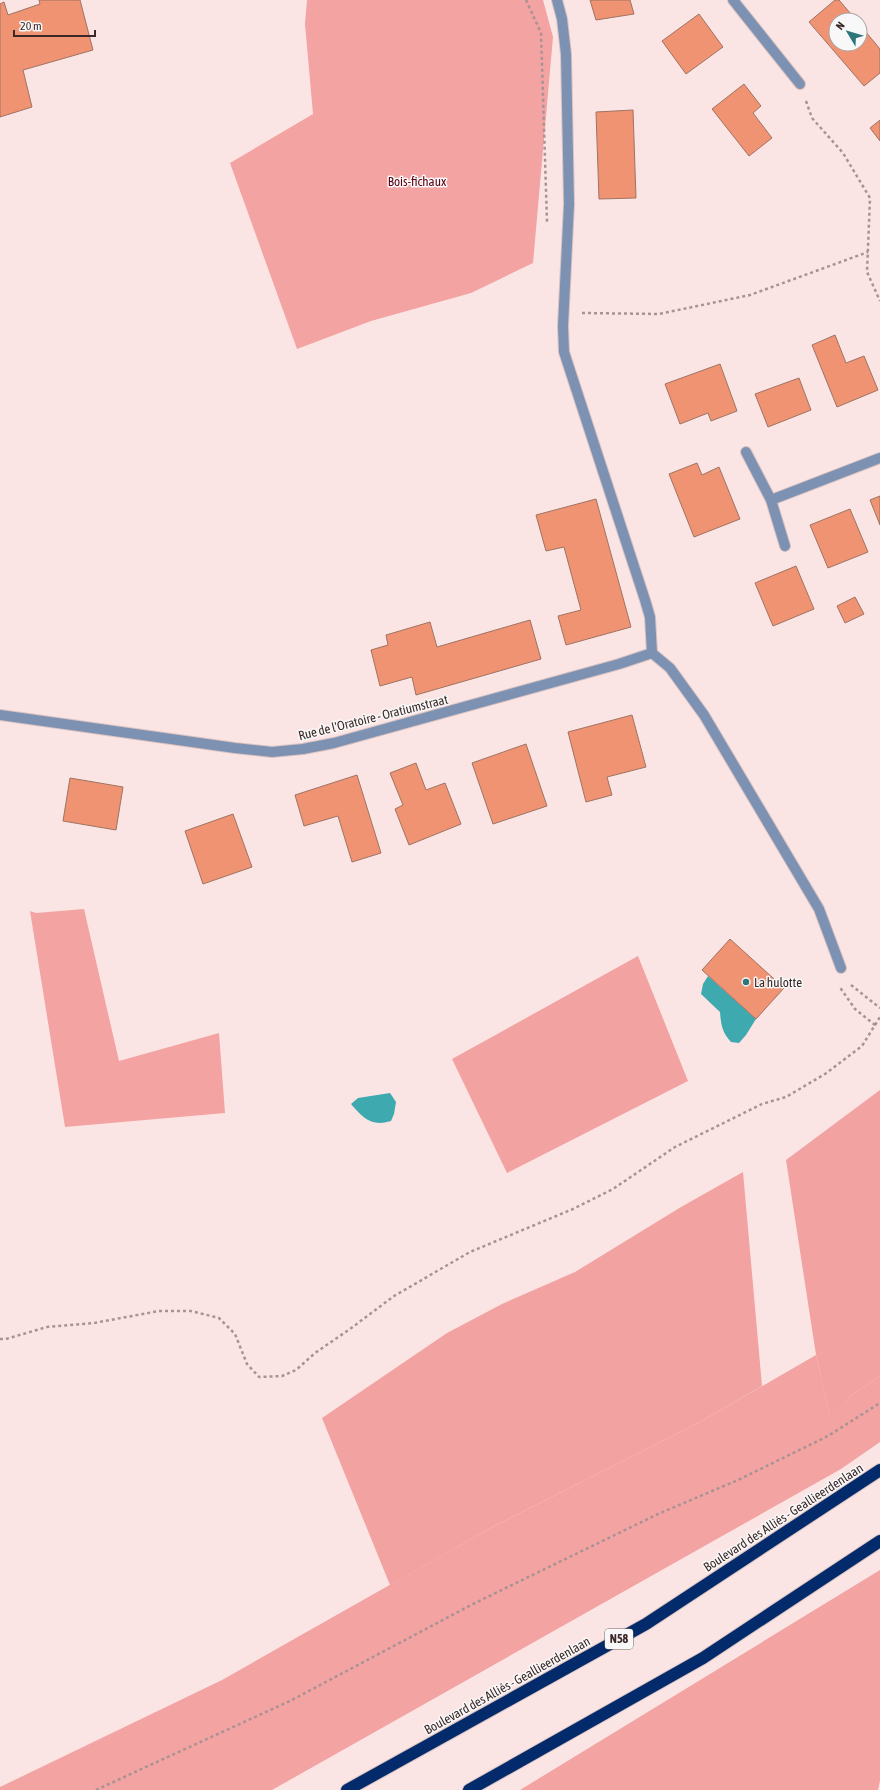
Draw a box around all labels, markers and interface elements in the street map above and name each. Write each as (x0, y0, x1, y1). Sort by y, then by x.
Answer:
scale bar (14, 12, 95, 38)
north arrow (828, 12, 868, 52)
text: 20 m (20, 19, 42, 33)
text: N (833, 20, 847, 32)
park label: Bois-fichaux (388, 174, 447, 189)
street label: Rue de l'Oratoire - Oratiumstraat (297, 692, 450, 743)
place label: La hulotte (754, 975, 802, 990)
marker: La hulotte (741, 977, 751, 987)
street label: Boulevard des Alliés - Geallieerdenlaan (701, 1460, 866, 1575)
road number: N58 (605, 1629, 633, 1649)
street label: Boulevard des Alliés - Geallieerdenlaan (422, 1634, 593, 1737)

